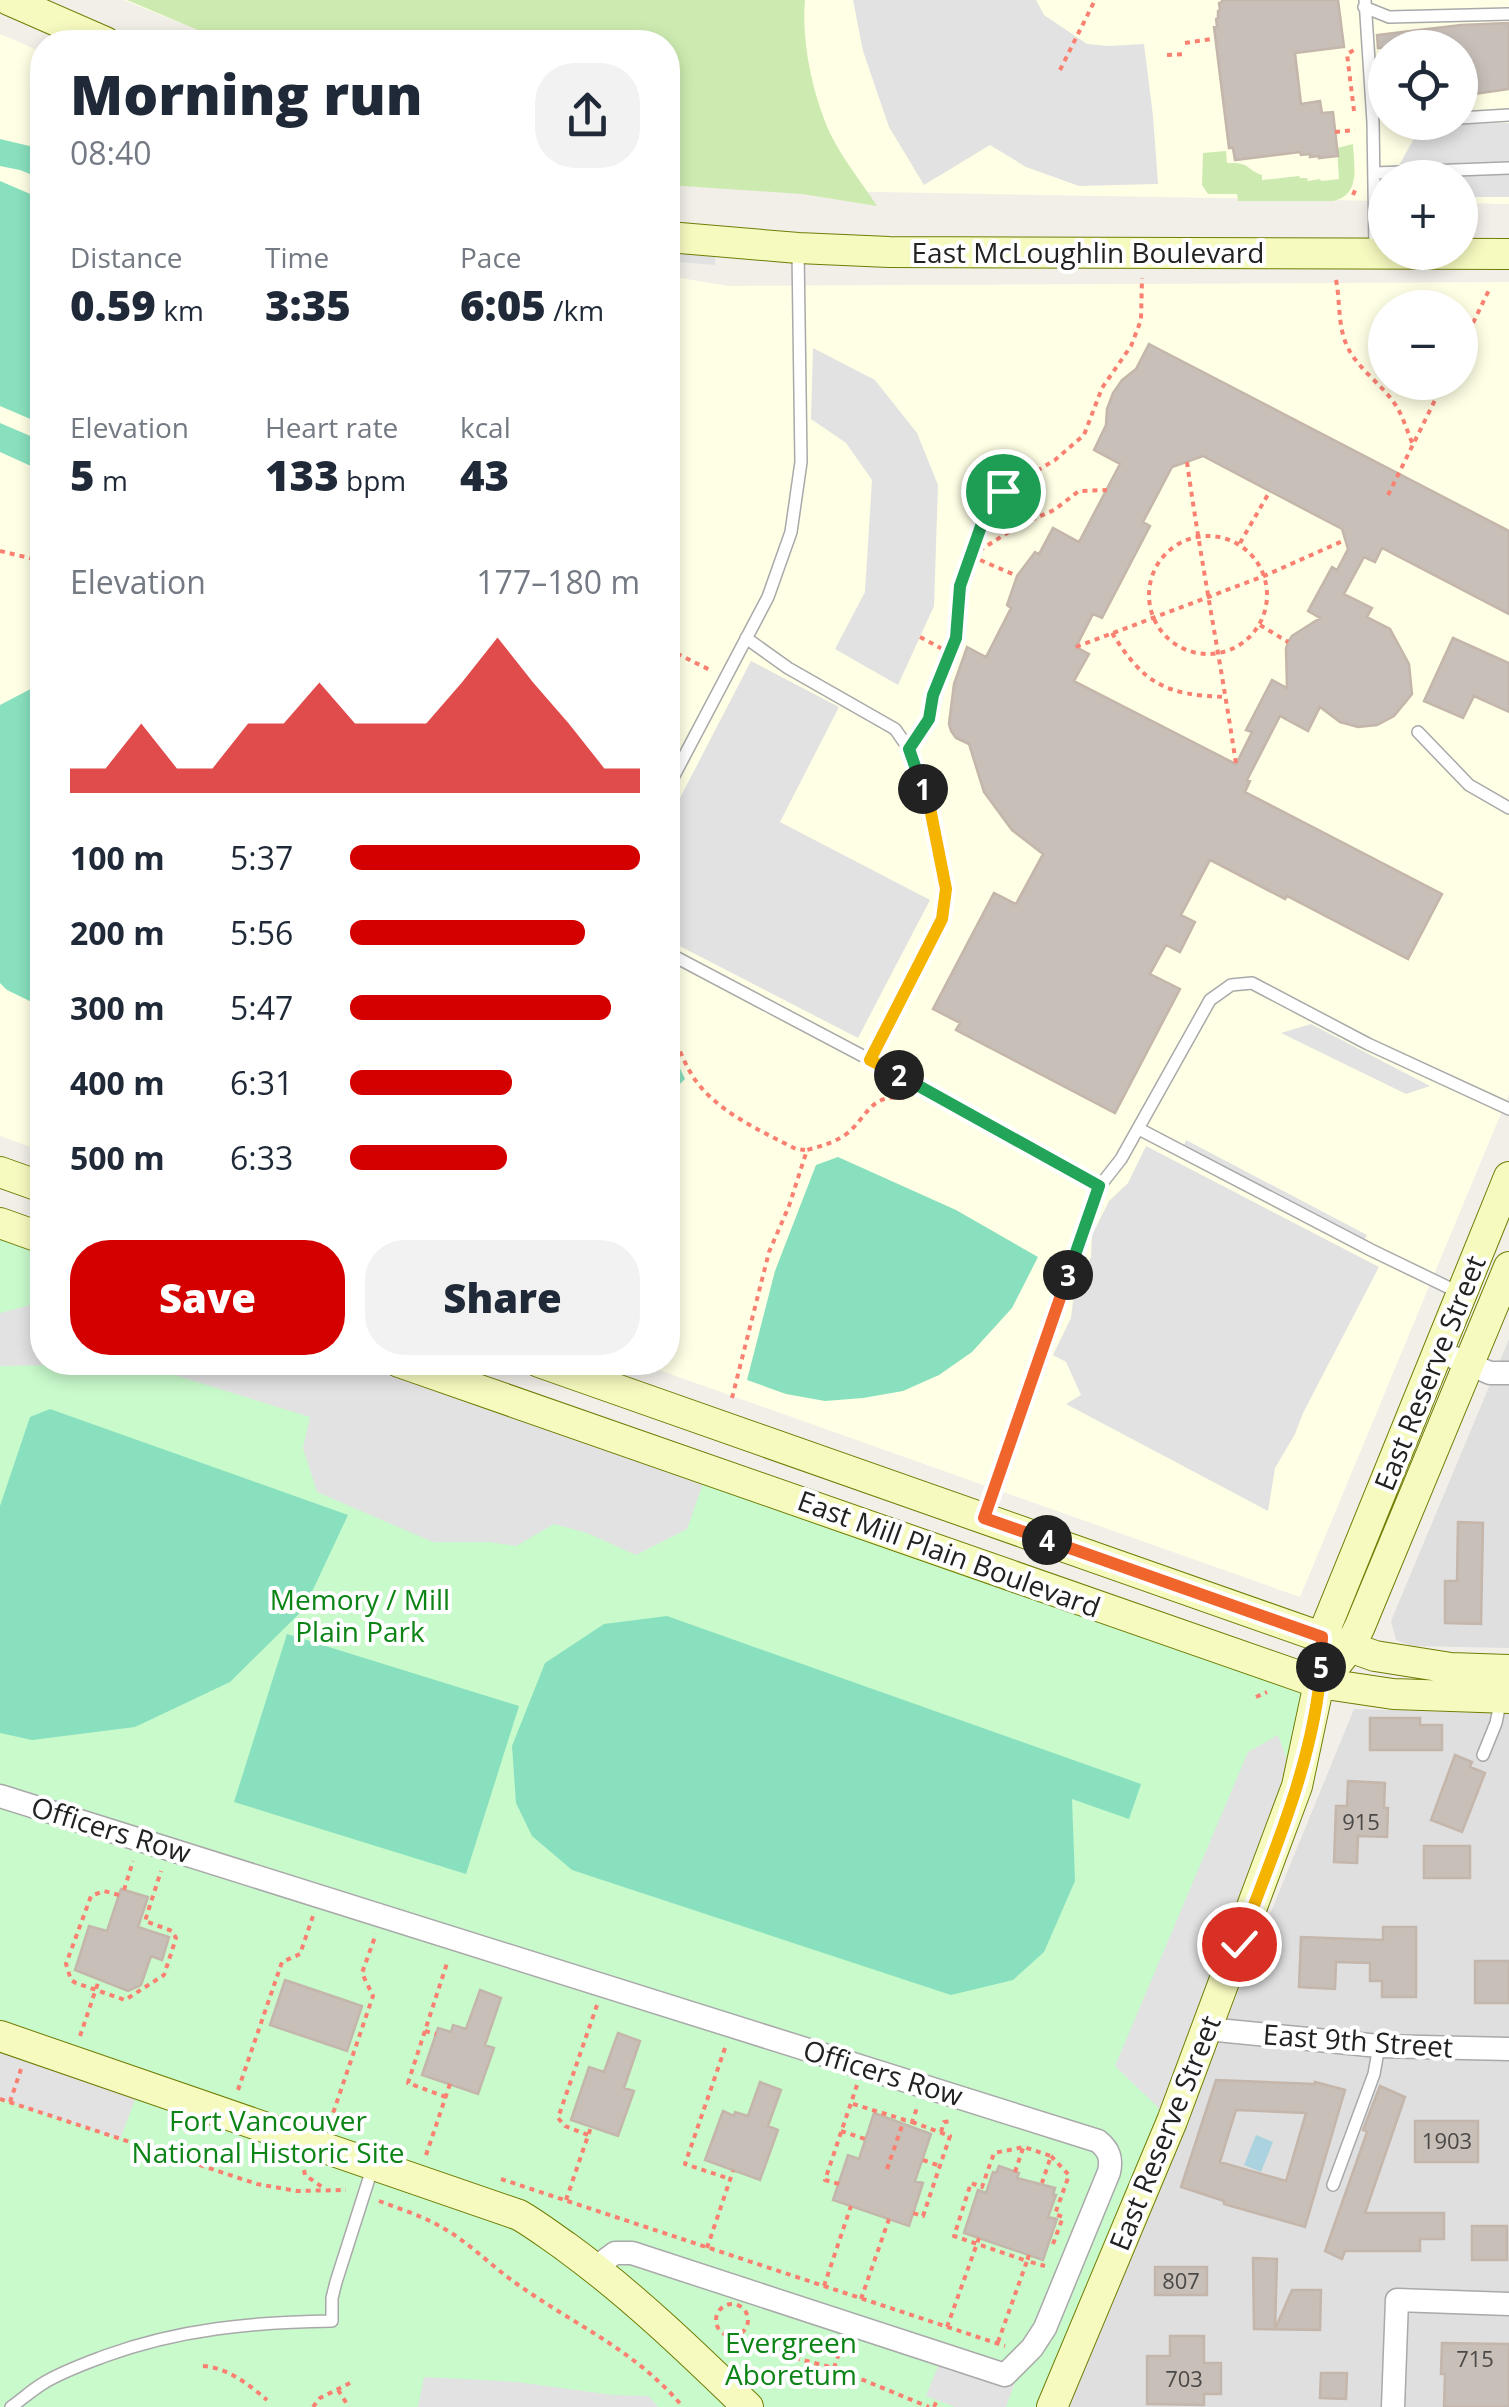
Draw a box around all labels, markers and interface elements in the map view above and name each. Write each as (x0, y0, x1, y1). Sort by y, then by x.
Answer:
map controls (1368, 30, 1478, 400)
button: locate (1368, 30, 1478, 140)
text: Morning run (70, 56, 423, 131)
button: share (535, 63, 640, 168)
text: 08:40 (70, 131, 152, 174)
button: + (1368, 160, 1478, 270)
street label: East McLoughlin Boulevard (912, 233, 1264, 271)
text: Distance (70, 238, 183, 276)
text: Time (265, 238, 329, 276)
text: Pace (460, 238, 522, 276)
text: 0.59 (70, 276, 156, 333)
text: 3:35 (265, 276, 351, 333)
text: 6:05 (460, 276, 546, 333)
button: − (1368, 290, 1478, 400)
text: km (156, 291, 204, 329)
text: /km (546, 291, 604, 329)
text: Elevation (70, 408, 189, 446)
text: Heart rate (265, 408, 398, 446)
text: kcal (460, 408, 511, 446)
text: 5 (70, 446, 95, 503)
text: 133 (265, 446, 339, 503)
text: 43 (460, 446, 509, 503)
pin (961, 449, 1046, 534)
text: m (95, 461, 128, 499)
text: bpm (339, 461, 406, 499)
icon: arrive (976, 464, 1031, 519)
text: Elevation (70, 560, 206, 603)
text: 177–180 m (476, 560, 640, 603)
pin: 1 (898, 764, 948, 814)
text: 1 (915, 770, 931, 808)
text: 100 m (70, 836, 165, 879)
text: 5:37 (230, 836, 293, 879)
text: 200 m (70, 911, 165, 954)
text: 5:56 (230, 911, 293, 954)
text: 300 m (70, 986, 165, 1029)
text: 5:47 (230, 986, 293, 1029)
pin: 2 (874, 1050, 924, 1100)
text: 2 (891, 1056, 907, 1094)
text: 400 m (70, 1061, 165, 1104)
text: 6:31 (230, 1061, 293, 1104)
text: 500 m (70, 1136, 165, 1179)
text: 6:33 (230, 1136, 293, 1179)
button: Save (70, 1240, 345, 1355)
button: Share (365, 1240, 640, 1355)
street label: East Reserve Street (1365, 1249, 1494, 1496)
pin: 3 (1043, 1250, 1093, 1300)
text: 3 (1060, 1256, 1076, 1294)
street label: East Mill Plain Boulevard (793, 1481, 1106, 1626)
pin: 4 (1022, 1515, 1072, 1565)
text: 4 (1039, 1521, 1055, 1559)
park label: Memory / Mill Plain Park (270, 1580, 450, 1650)
pin: 5 (1296, 1642, 1346, 1692)
text: 5 (1313, 1648, 1329, 1686)
street label: Officers Row (27, 1787, 196, 1871)
house number: 915 (1342, 1806, 1380, 1836)
pin (1197, 1902, 1282, 1987)
icon: check (1212, 1917, 1267, 1972)
street label: East Reserve Street (1100, 2009, 1229, 2256)
street label: East 9th Street (1262, 2014, 1454, 2066)
street label: Officers Row (799, 2030, 968, 2114)
park label: Fort Vancouver National Historic Site (132, 2101, 404, 2171)
house number: 1903 (1422, 2125, 1472, 2155)
house number: 807 (1162, 2265, 1200, 2295)
park label: Evergreen Aboretum (725, 2323, 857, 2393)
house number: 715 (1456, 2343, 1494, 2373)
house number: 703 (1165, 2363, 1203, 2393)

